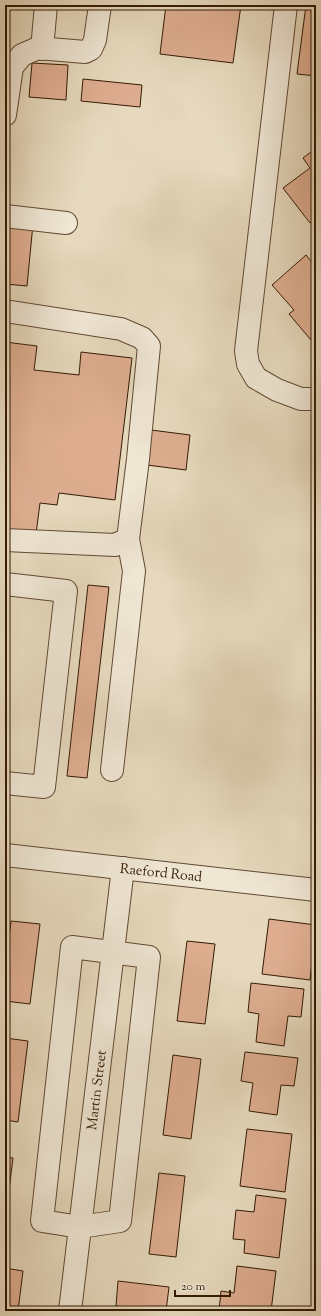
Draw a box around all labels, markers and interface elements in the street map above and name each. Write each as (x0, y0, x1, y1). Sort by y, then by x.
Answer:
street label: Raeford Road (119, 860, 203, 888)
street label: Martin Street (83, 1049, 113, 1131)
scale bar (175, 1272, 230, 1298)
text: 20 m (181, 1278, 206, 1296)

